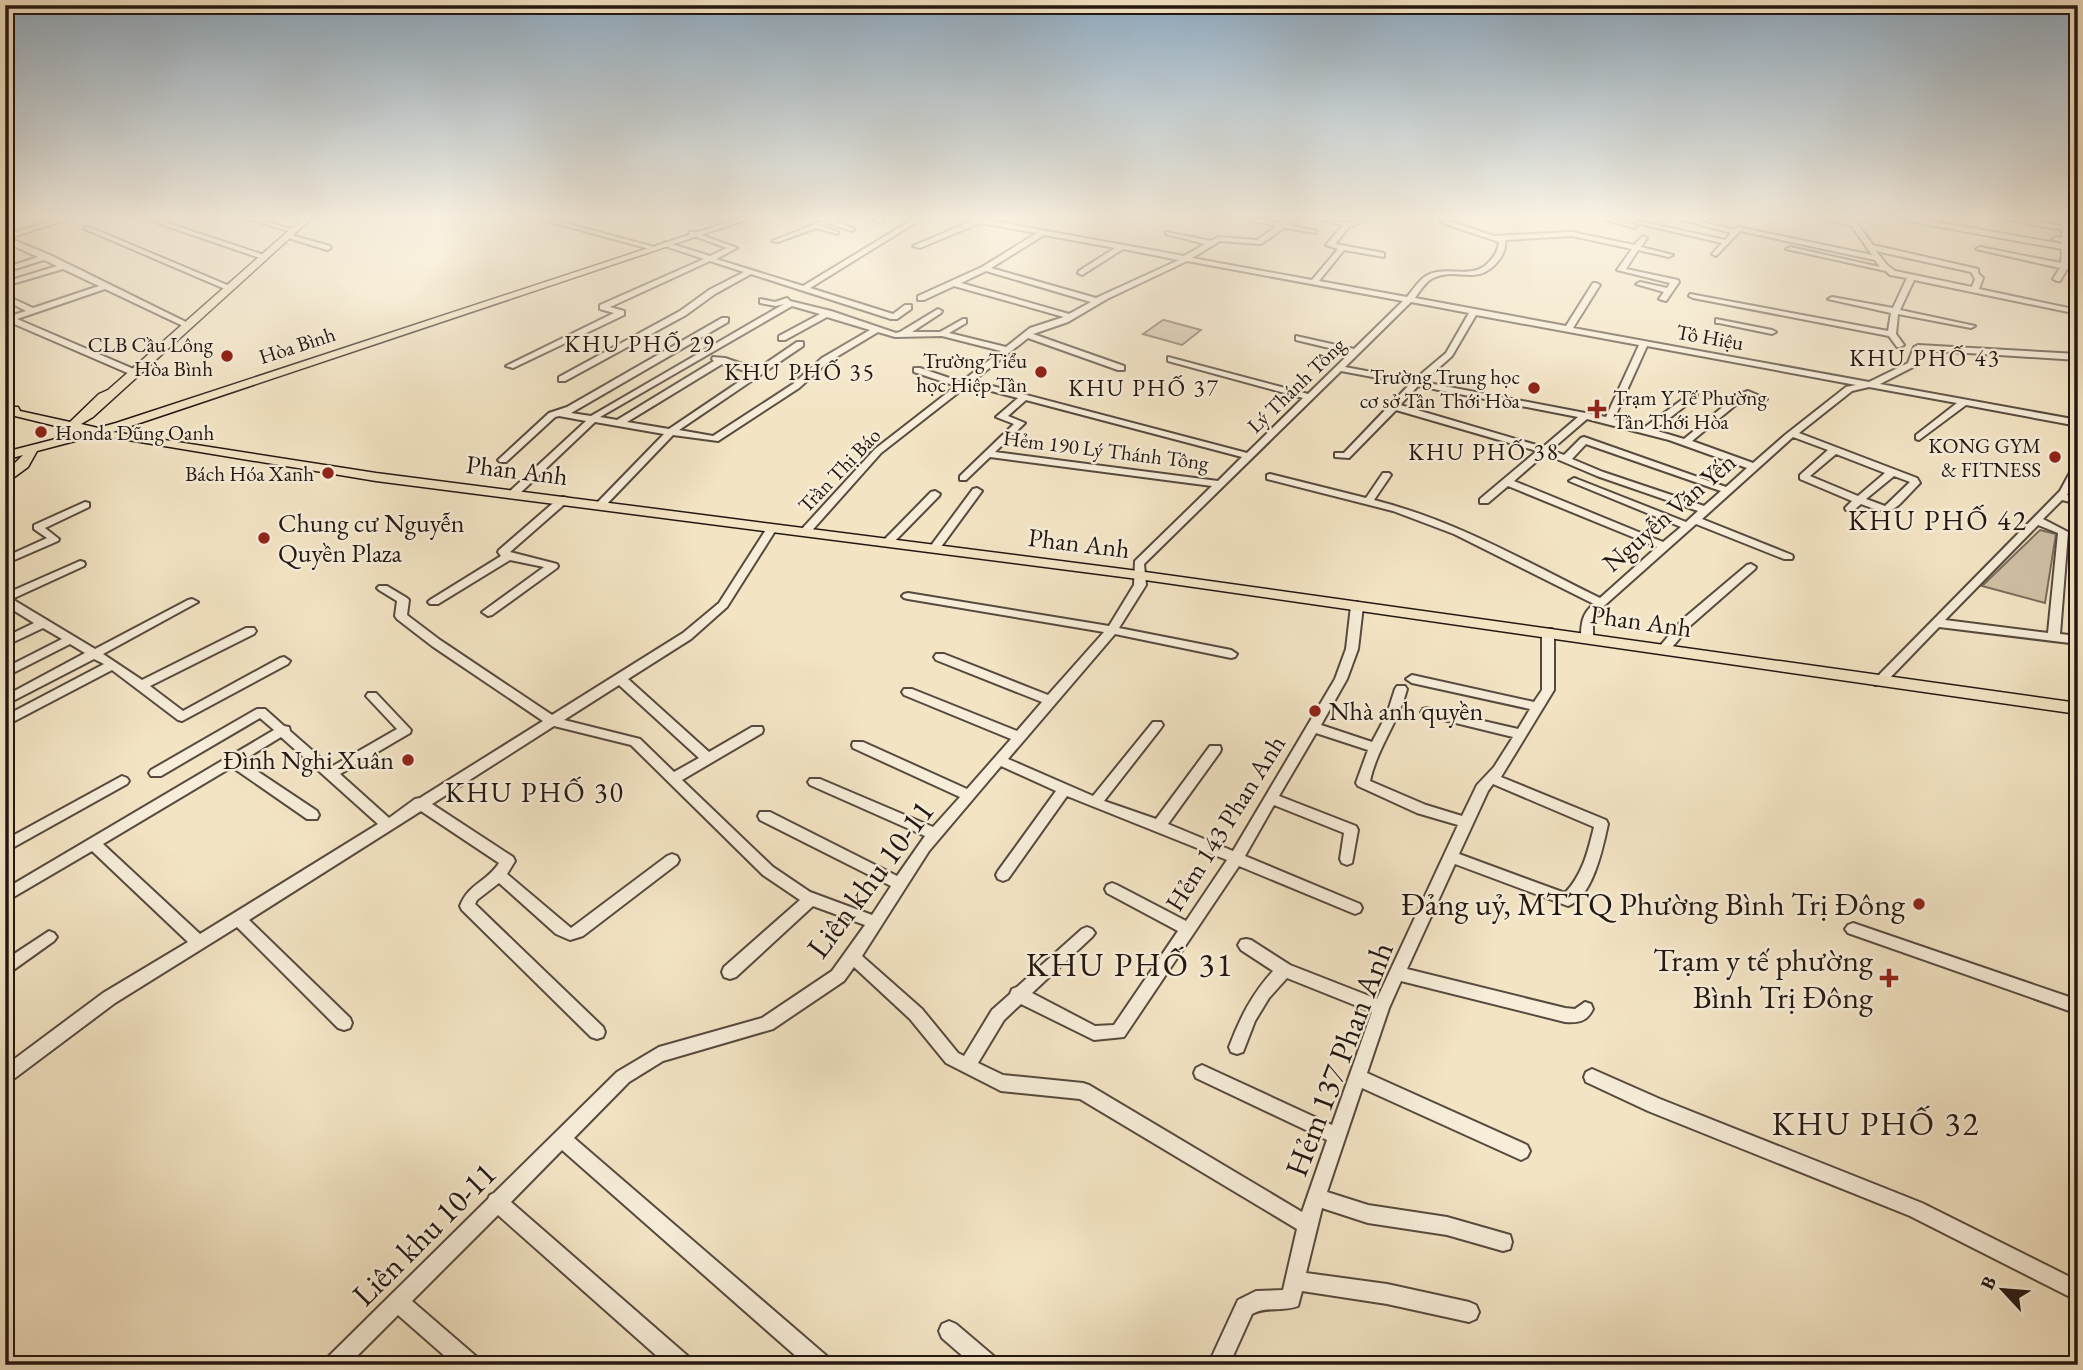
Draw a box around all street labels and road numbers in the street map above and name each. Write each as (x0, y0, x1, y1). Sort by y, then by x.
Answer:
street label: Tô Hiệu (1674, 318, 1746, 356)
street label: Hòa Bình (255, 320, 339, 370)
street label: Lý Thánh Tông (1241, 331, 1351, 439)
street label: Trần Thị Báo (792, 422, 886, 518)
street label: Hẻm 190 Lý Thánh Tông (1002, 424, 1211, 476)
street label: Nguyễn Văn Yến (1595, 445, 1743, 579)
street label: Phan Anh (464, 447, 570, 493)
street label: Phan Anh (1026, 520, 1132, 566)
street label: Phan Anh (1588, 597, 1694, 645)
street label: Hẻm 143 Phan Anh (1157, 729, 1293, 917)
street label: Liên khu 10-11 (797, 792, 943, 966)
street label: Hẻm 137 Phan Anh (1275, 936, 1403, 1182)
street label: Liên khu 10-11 (343, 1153, 505, 1315)

